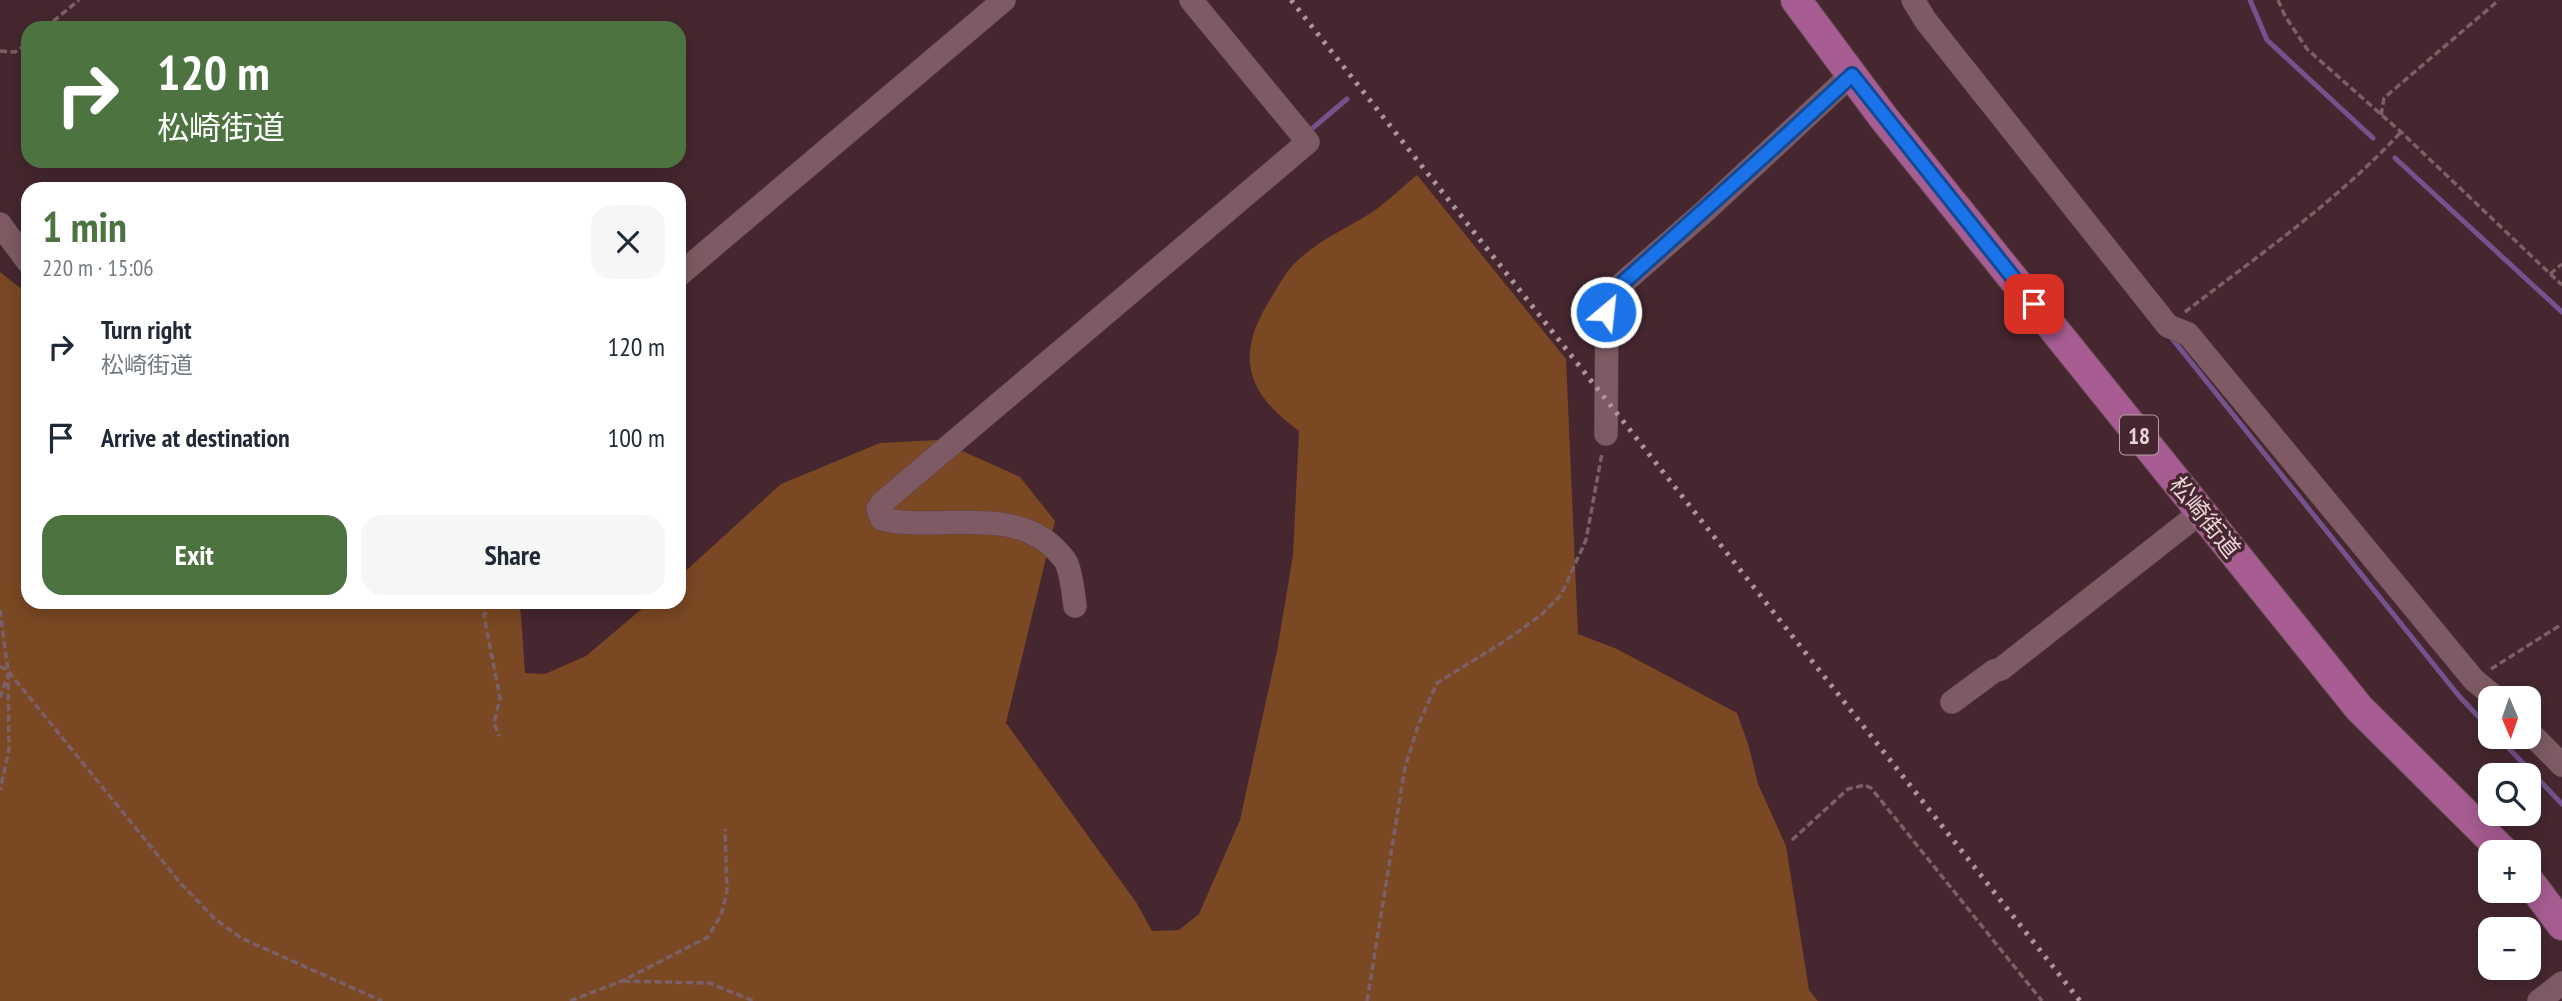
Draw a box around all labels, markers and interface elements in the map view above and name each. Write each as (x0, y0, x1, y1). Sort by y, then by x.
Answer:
text: 120 m (157, 40, 270, 104)
icon: right (42, 49, 133, 140)
text: 松崎街道 (157, 106, 285, 148)
text: 1 min (42, 199, 127, 254)
button: close (591, 205, 665, 279)
text: 220 m · 15:06 (42, 253, 154, 282)
pin (2004, 274, 2064, 334)
position arrow (1569, 275, 1643, 349)
icon: arrive (2015, 285, 2053, 323)
text: Turn right (101, 313, 192, 346)
icon: right (42, 328, 80, 366)
text: 120 m (607, 330, 665, 363)
text: 松崎街道 (101, 350, 193, 379)
road number: 18 (2120, 416, 2158, 454)
icon: arrive (42, 419, 80, 457)
text: Arrive at destination (101, 421, 290, 454)
text: 100 m (607, 421, 665, 454)
street label: 松崎街道 (2163, 470, 2247, 564)
button: Exit (42, 515, 347, 595)
button: Share (361, 515, 665, 595)
north arrow (2478, 686, 2541, 749)
map controls (2478, 686, 2541, 980)
button: search (2478, 763, 2541, 826)
button: + (2478, 840, 2541, 903)
button: − (2478, 917, 2541, 980)

